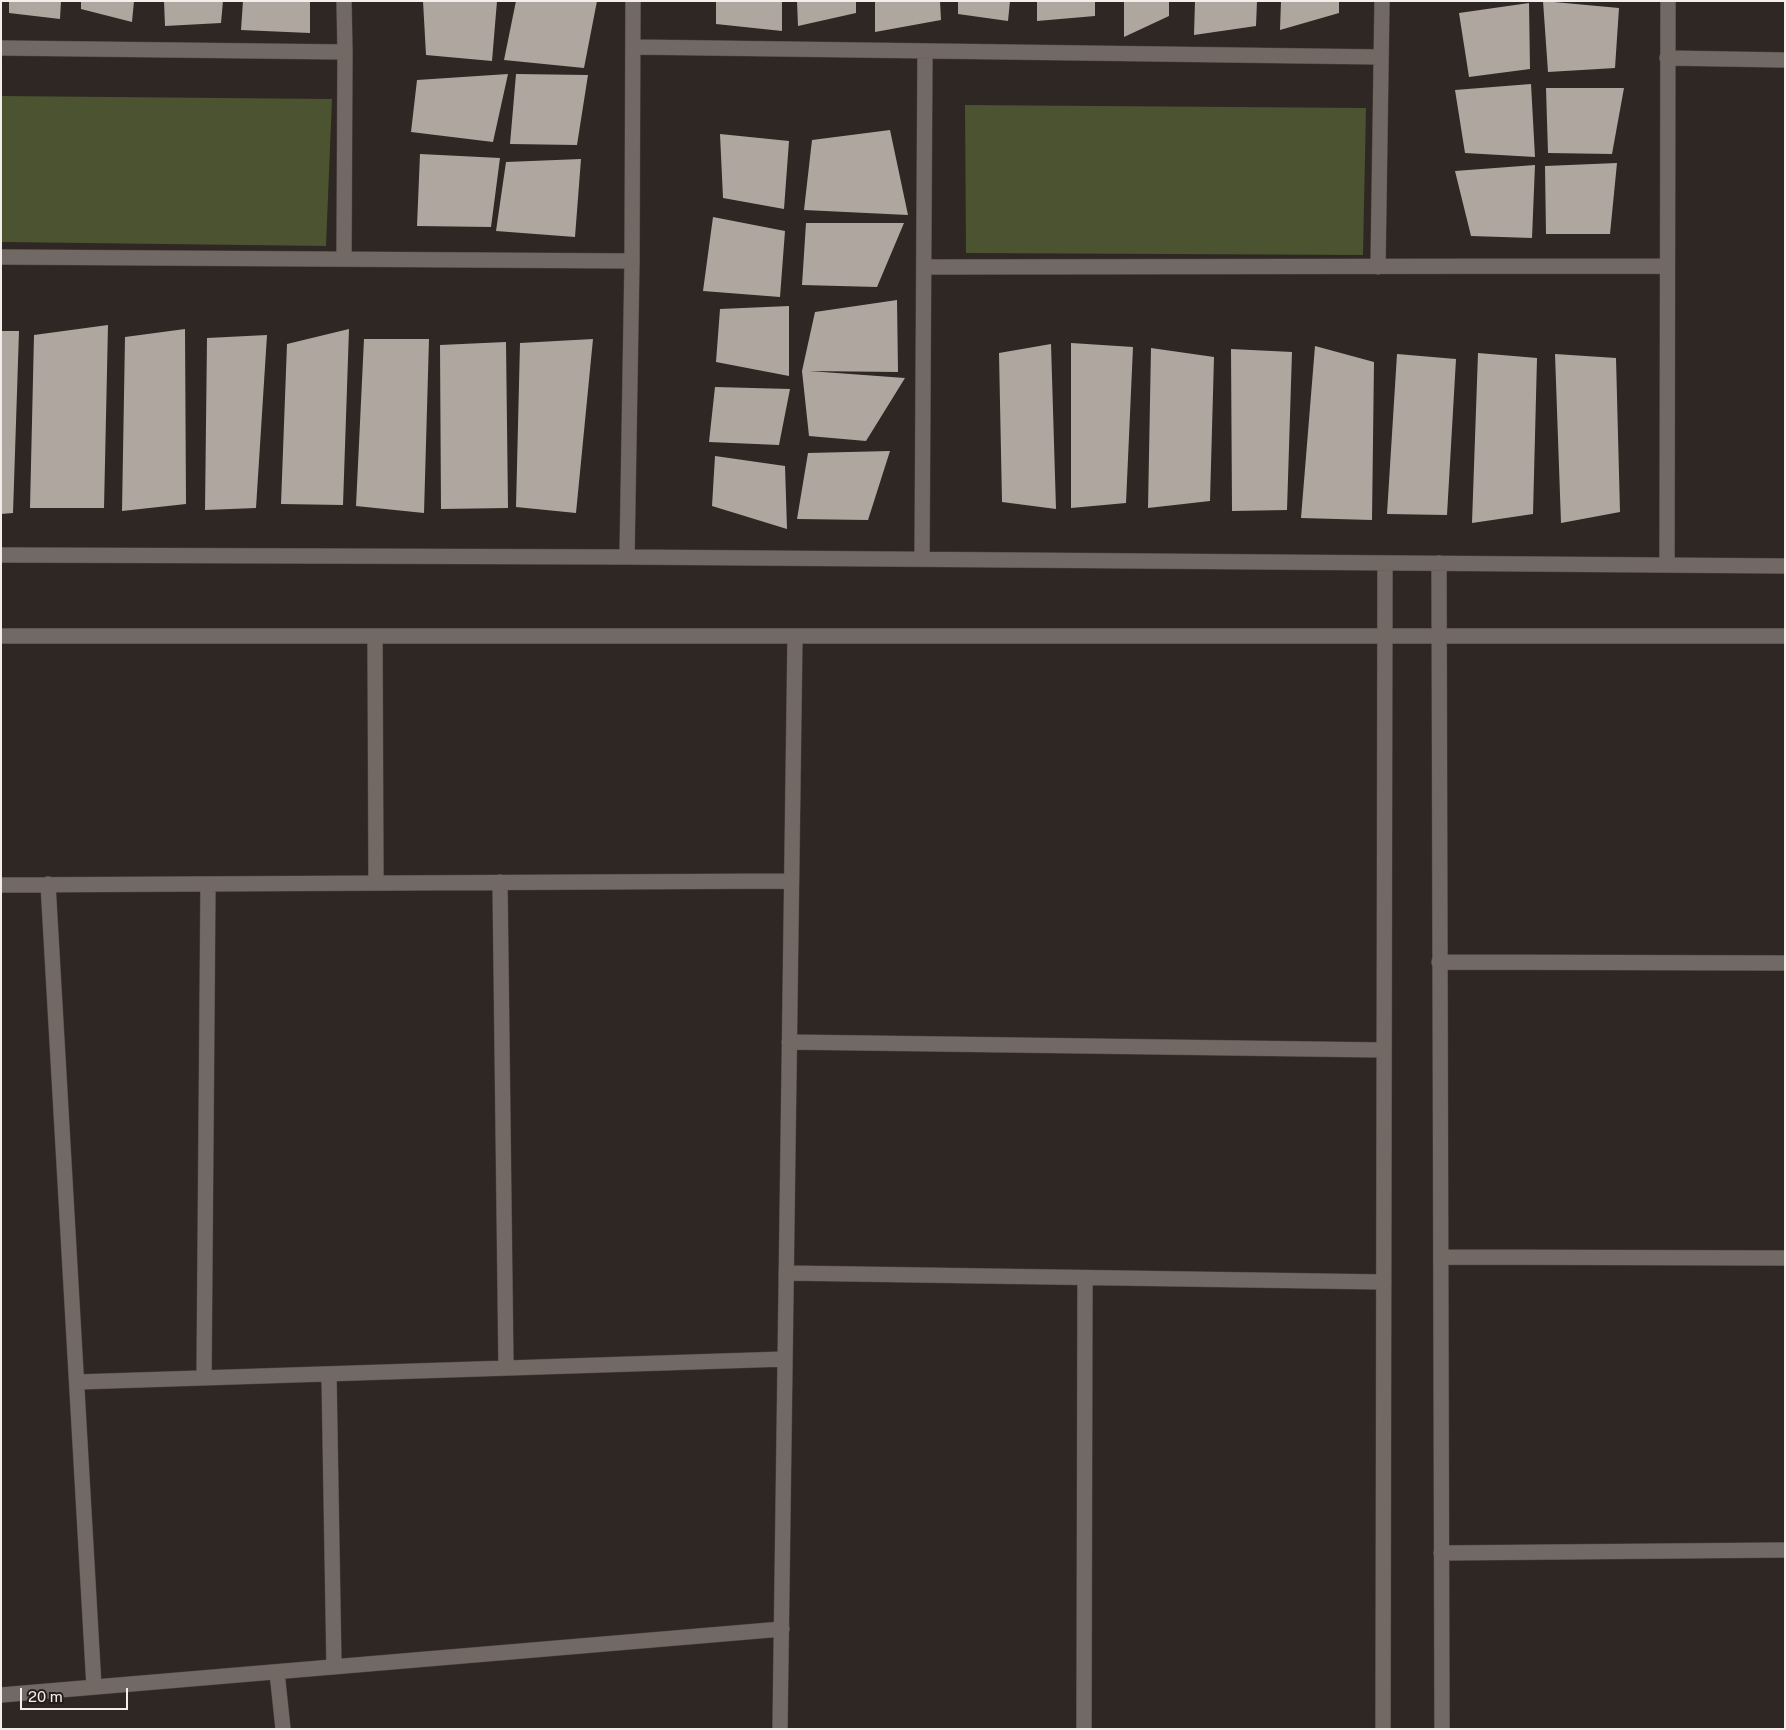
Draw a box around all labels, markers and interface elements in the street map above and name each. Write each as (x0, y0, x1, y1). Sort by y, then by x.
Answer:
scale bar (22, 1678, 130, 1710)
text: 20 m (28, 1688, 63, 1705)

